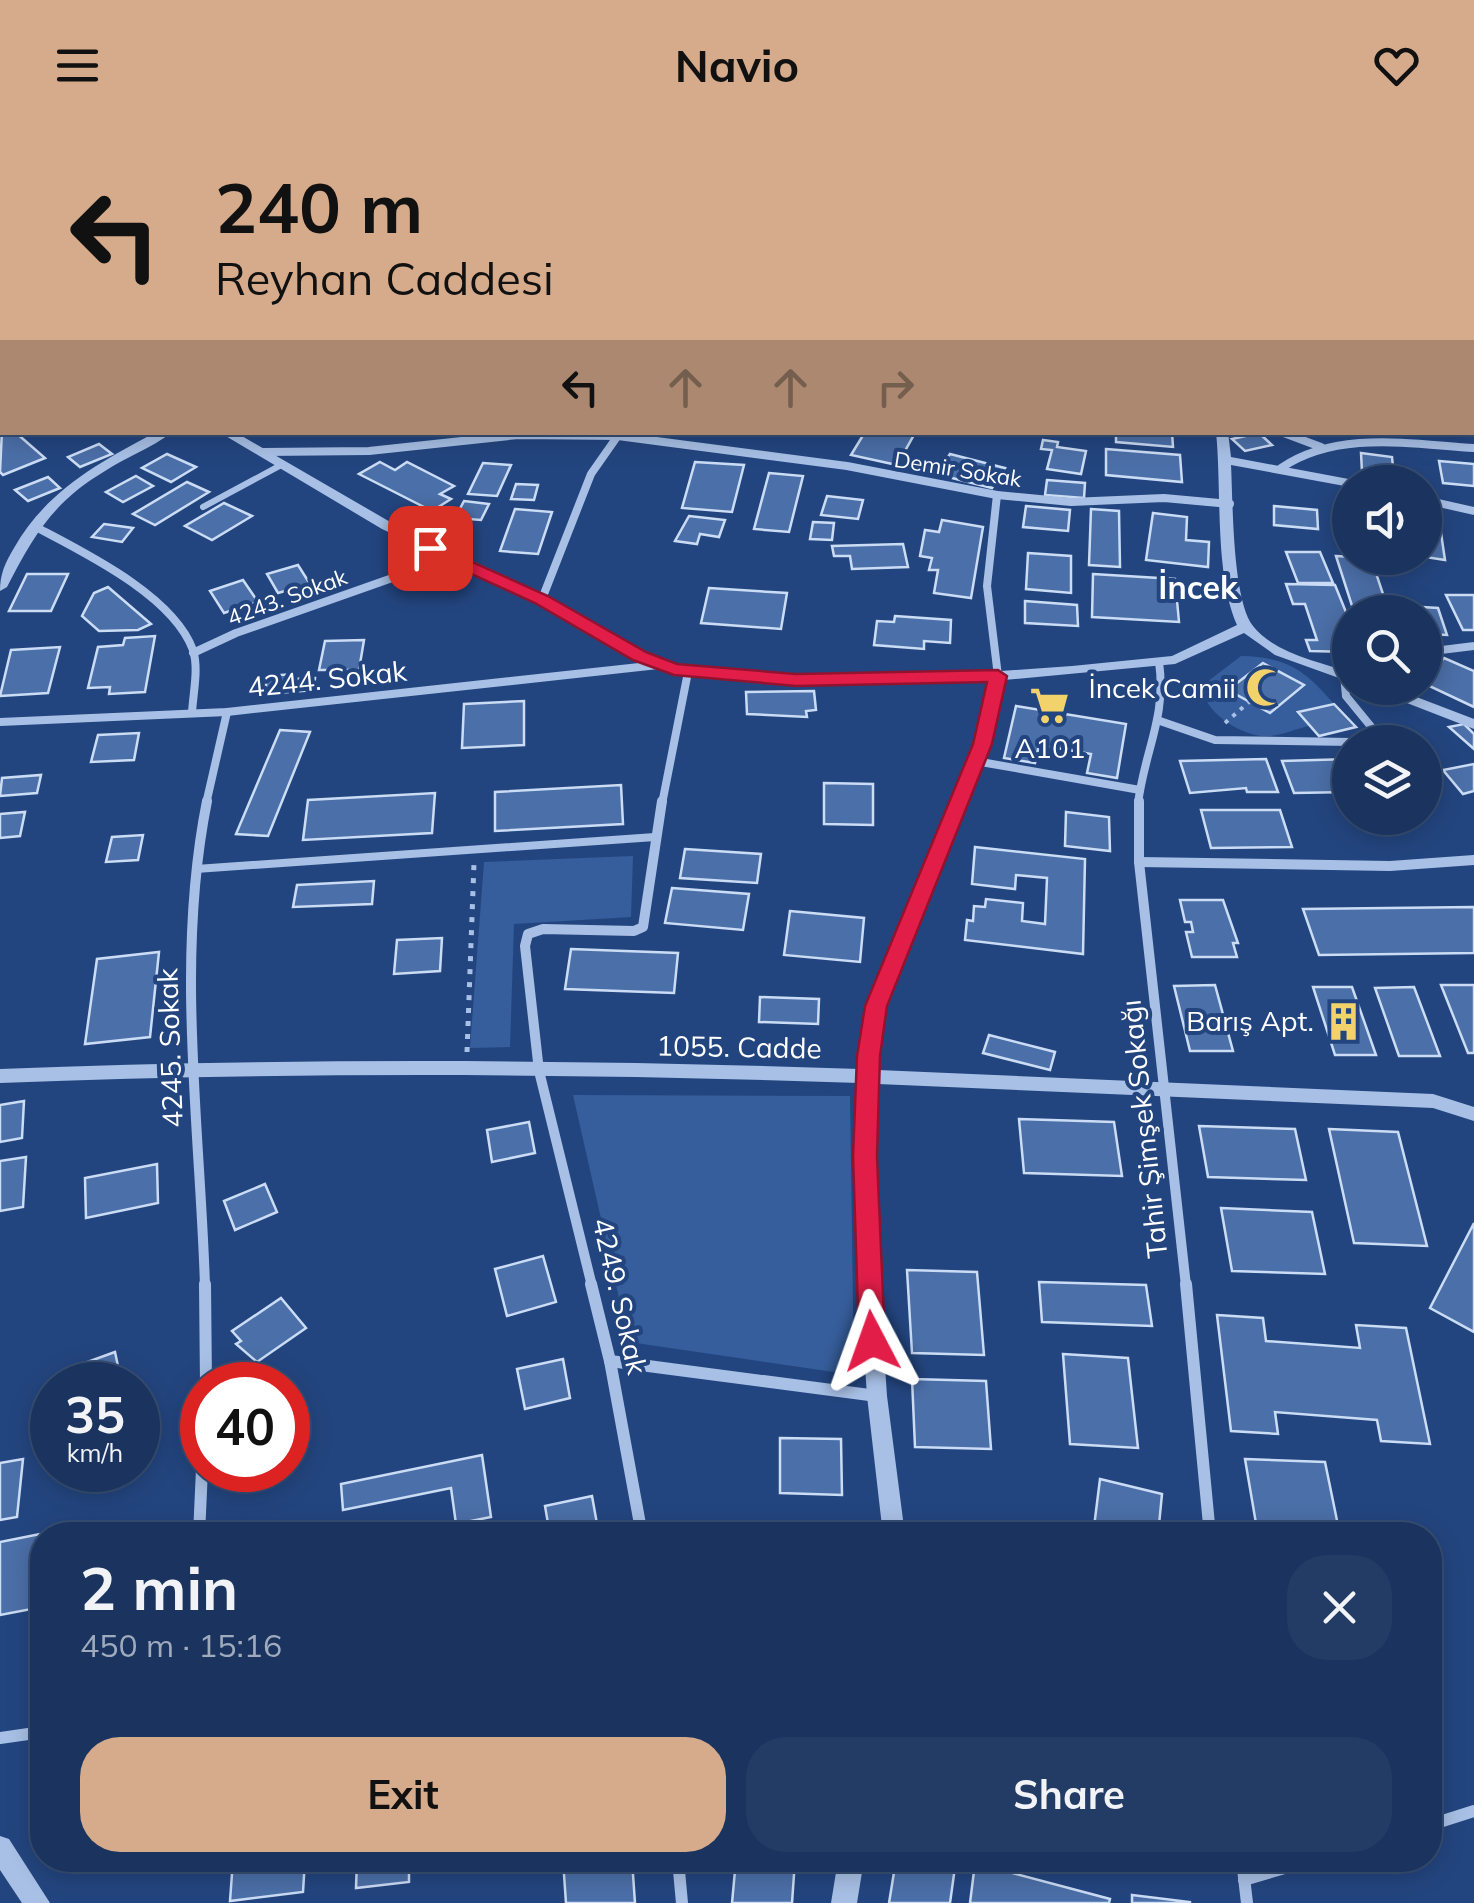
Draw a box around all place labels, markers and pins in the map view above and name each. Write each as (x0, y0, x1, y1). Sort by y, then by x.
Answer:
pin (388, 506, 473, 591)
mosque icon: İncek Camii (1245, 667, 1287, 709)
place label: İncek Camii (1088, 670, 1236, 705)
supermarket icon: A101 (1029, 684, 1071, 726)
place label: A101 (1015, 730, 1085, 765)
building icon: Barış Apt. (1323, 1000, 1365, 1042)
place label: Barış Apt. (1186, 1003, 1314, 1038)

